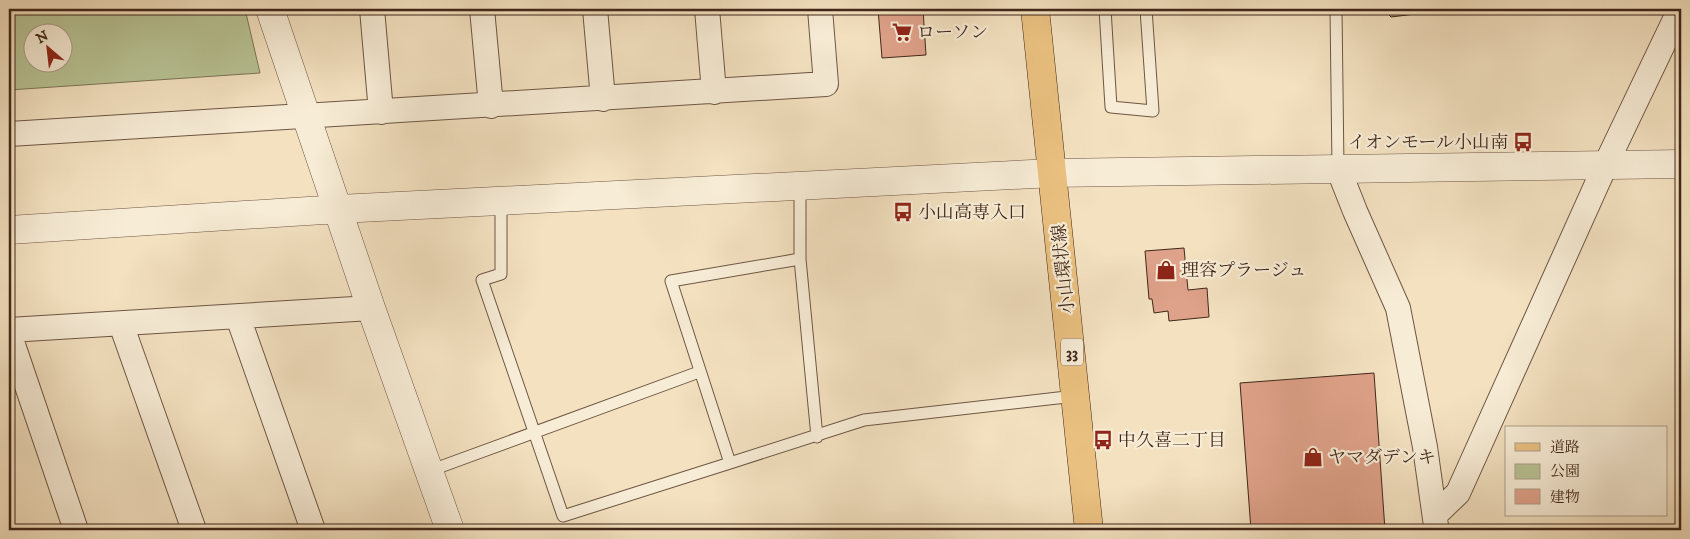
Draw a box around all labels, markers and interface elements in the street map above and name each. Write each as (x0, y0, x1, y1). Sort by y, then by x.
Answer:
supermarket icon: ローソン (891, 21, 913, 43)
north arrow (22, 22, 72, 72)
place label: ローソン (917, 22, 988, 44)
text: N (33, 27, 52, 48)
bus stop icon: イオンモール小山南 (1512, 131, 1534, 153)
place label: イオンモール小山南 (1348, 132, 1508, 154)
bus stop icon: 小山高専入口 (892, 201, 914, 223)
place label: 小山高専入口 (918, 202, 1026, 224)
street label: 小山環状線 (1048, 223, 1080, 315)
shop icon: 理容プラージュ (1155, 259, 1177, 281)
place label: 理容プラージュ (1181, 260, 1306, 282)
road number: 33 (1061, 338, 1083, 366)
legend (1505, 426, 1668, 516)
bus stop icon: 中久喜二丁目 (1092, 429, 1114, 451)
place label: 中久喜二丁目 (1118, 430, 1226, 452)
text: 道路 (1550, 438, 1580, 457)
shop icon: ヤマダデンキ (1302, 446, 1324, 468)
place label: ヤマダデンキ (1328, 447, 1436, 469)
text: 公園 (1550, 462, 1580, 481)
text: 建物 (1550, 488, 1580, 507)

